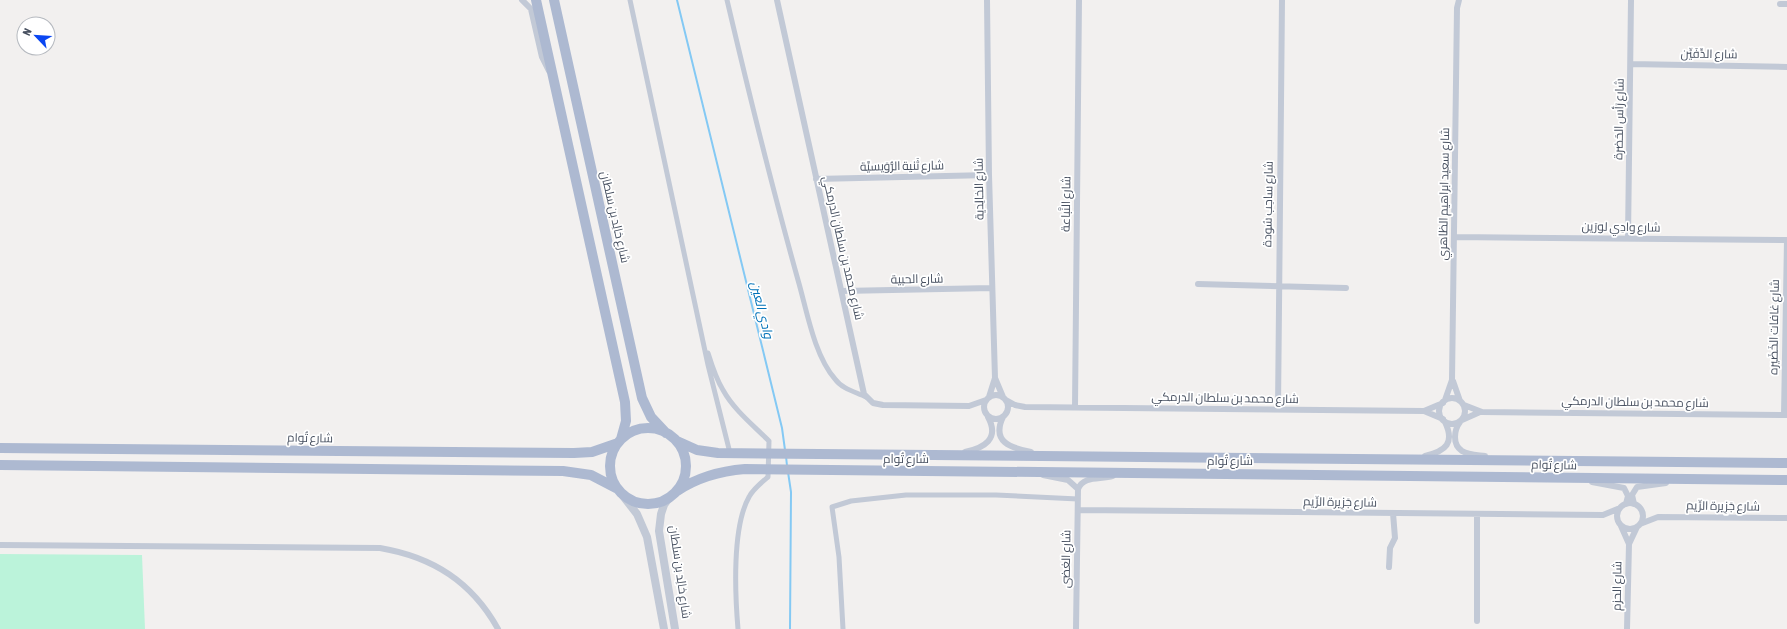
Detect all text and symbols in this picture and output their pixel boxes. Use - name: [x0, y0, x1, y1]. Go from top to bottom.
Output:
- north arrow: [16, 16, 56, 56]
- text: N: [20, 26, 34, 37]
- street label: شارع الدِّفَيِّن: [1680, 47, 1738, 62]
- street label: شارع رَأس الحَضرة: [1610, 78, 1628, 160]
- street label: شارع سعيد ابراهيم الظاهري: [1436, 127, 1455, 261]
- street label: شارع ثَنية الرُّوَيسيَّة: [860, 158, 944, 175]
- street label: شارع الخالِدية: [971, 158, 988, 220]
- street label: شارع ساحِب سُودة: [1260, 161, 1277, 247]
- street label: شارع خالِد بن سلطان: [597, 170, 632, 265]
- street label: شارع محمد بن سلطان الدرمكي: [817, 175, 866, 322]
- street label: شارع النَّباعة: [1058, 176, 1074, 232]
- street label: شارع وادِي لورَين: [1581, 219, 1661, 238]
- street label: شارع الحبية: [891, 272, 944, 287]
- street label: شارع غافات الخَضَيره: [1766, 279, 1783, 375]
- water label: وادي العين: [745, 280, 777, 342]
- street label: شارع محمد بن سلطان الدرمكي: [1151, 390, 1299, 409]
- street label: شارع محمد بن سلطان الدرمكي: [1561, 394, 1709, 413]
- street label: شارع تُوام: [287, 431, 333, 446]
- street label: شارع تُوام: [883, 452, 929, 467]
- street label: شارع تُوام: [1207, 454, 1253, 469]
- street label: شارع تُوام: [1531, 458, 1577, 473]
- street label: شارع جَزِيرة الرِّيم: [1303, 494, 1377, 511]
- street label: شارع جَزِيرة الرِّيم: [1686, 498, 1760, 515]
- street label: شارع خالِد بن سلطان: [666, 525, 693, 620]
- street label: شارع الغضى: [1058, 530, 1075, 588]
- street label: شارع الحزم: [1610, 561, 1625, 611]

